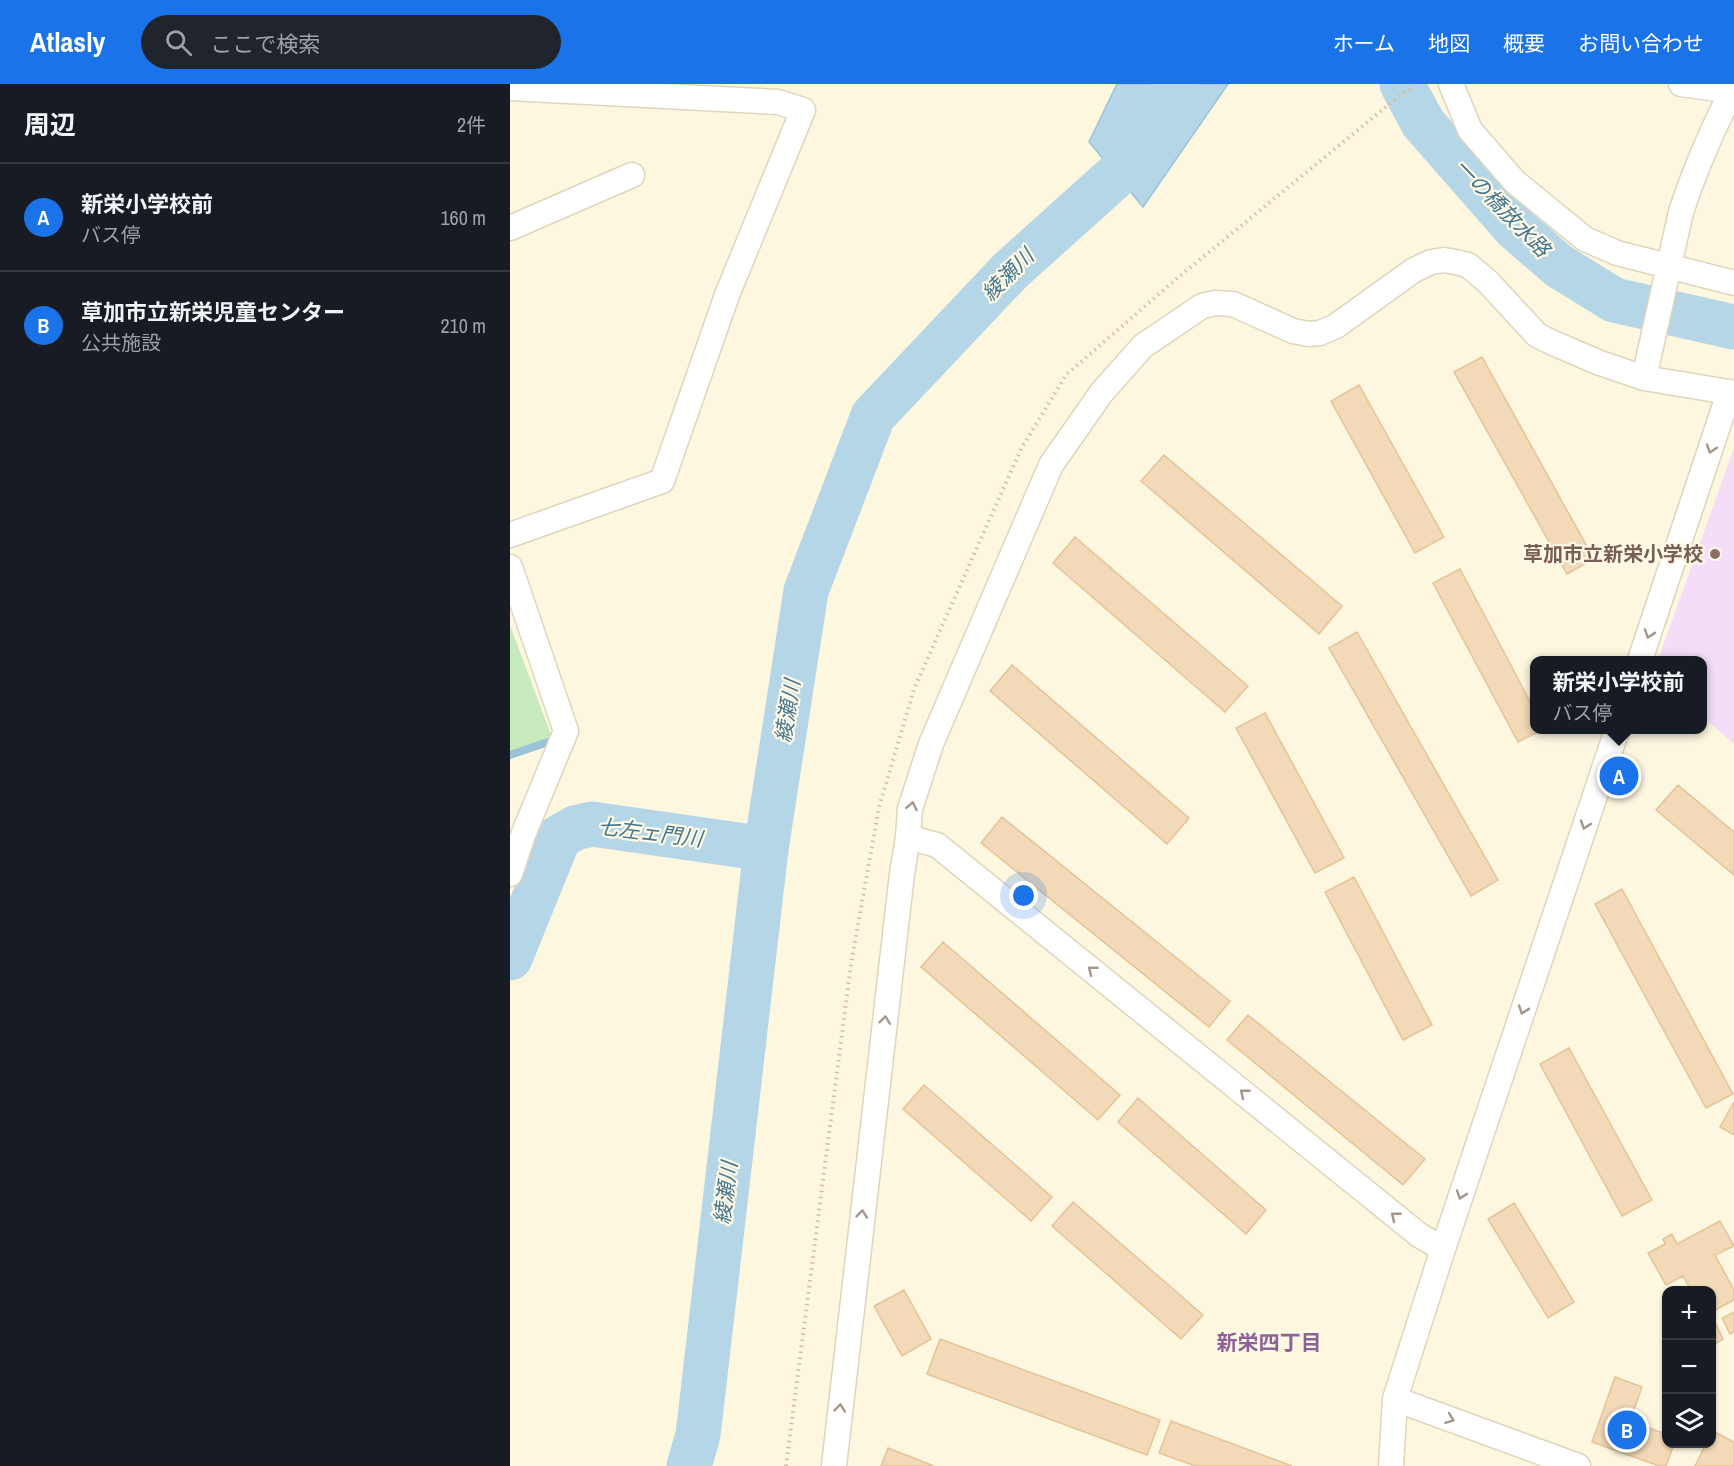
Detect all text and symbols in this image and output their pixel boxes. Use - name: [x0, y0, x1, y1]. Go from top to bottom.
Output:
- search box: [141, 15, 561, 69]
- text: Atlasly: [30, 23, 105, 61]
- icon: search: [162, 26, 195, 59]
- text: ここで検索: [210, 29, 320, 59]
- text: ホーム: [1333, 29, 1395, 58]
- text: 地図: [1428, 29, 1470, 58]
- text: 概要: [1503, 29, 1545, 58]
- text: お問い合わせ: [1578, 29, 1704, 58]
- text: 周辺: [24, 107, 76, 142]
- text: 2件: [457, 111, 486, 138]
- water label: 一の橋放水路: [1448, 152, 1558, 264]
- text: 新栄小学校前: [81, 189, 213, 219]
- text: A: [38, 204, 49, 231]
- text: 160 m: [440, 204, 486, 231]
- text: バス停: [81, 221, 141, 248]
- water label: 綾瀬川: [975, 241, 1042, 307]
- text: 草加市立新栄児童センター: [81, 297, 345, 327]
- text: B: [38, 312, 49, 339]
- text: 210 m: [440, 312, 486, 339]
- text: 公共施設: [81, 329, 161, 356]
- one-way arrow: [1706, 443, 1719, 454]
- place label: 草加市立新栄小学校: [1523, 540, 1703, 567]
- marker: 草加市立新栄小学校: [1708, 547, 1722, 561]
- one-way arrow: [1644, 628, 1657, 639]
- popup: [1530, 656, 1707, 734]
- text: 新栄小学校前: [1552, 667, 1685, 697]
- water label: 綾瀬川: [768, 676, 807, 744]
- text: バス停: [1552, 699, 1612, 726]
- pin: A: [1600, 754, 1638, 798]
- one-way arrow: [905, 802, 918, 812]
- water label: 七左ェ門川: [596, 812, 706, 854]
- one-way arrow: [1580, 819, 1593, 830]
- your location: [1009, 881, 1038, 910]
- one-way arrow: [1088, 967, 1099, 978]
- one-way arrow: [1518, 1004, 1531, 1015]
- one-way arrow: [878, 1016, 890, 1025]
- one-way arrow: [1239, 1089, 1250, 1100]
- water label: 綾瀬川: [707, 1158, 744, 1226]
- one-way arrow: [1456, 1189, 1469, 1200]
- one-way arrow: [855, 1210, 868, 1219]
- one-way arrow: [1391, 1212, 1402, 1223]
- map controls: [1662, 1286, 1716, 1448]
- button: +: [1662, 1286, 1716, 1340]
- district label: 新栄四丁目: [1217, 1328, 1322, 1357]
- button: −: [1662, 1340, 1716, 1394]
- button: layers: [1662, 1394, 1716, 1448]
- one-way arrow: [833, 1403, 846, 1412]
- pin: B: [1608, 1408, 1646, 1452]
- one-way arrow: [1444, 1412, 1455, 1425]

